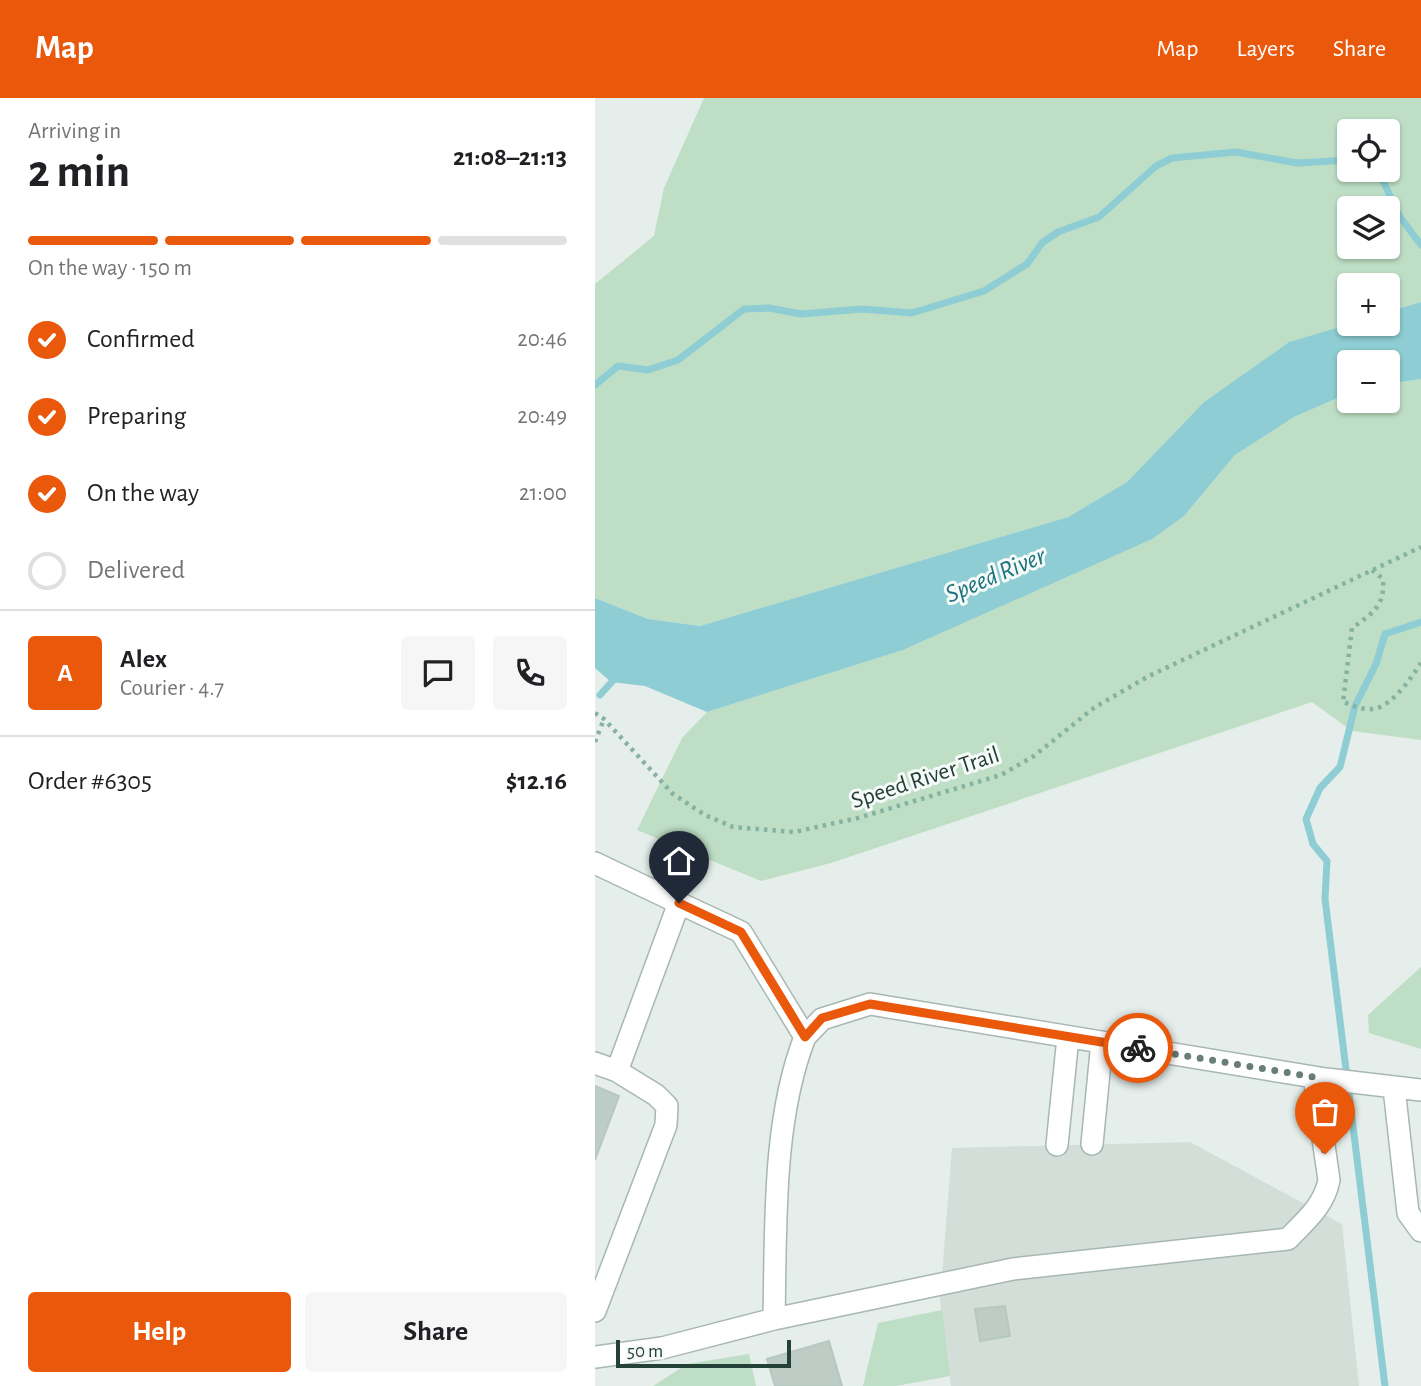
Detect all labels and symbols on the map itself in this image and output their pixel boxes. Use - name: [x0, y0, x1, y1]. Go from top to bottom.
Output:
- water label: Speed River: [942, 542, 1051, 608]
- street label: Speed River Trail: [848, 743, 1002, 813]
- pin: [649, 831, 709, 903]
- courier: [1103, 1013, 1173, 1083]
- pin: [1295, 1082, 1355, 1154]
- scale bar: [616, 1337, 791, 1369]

